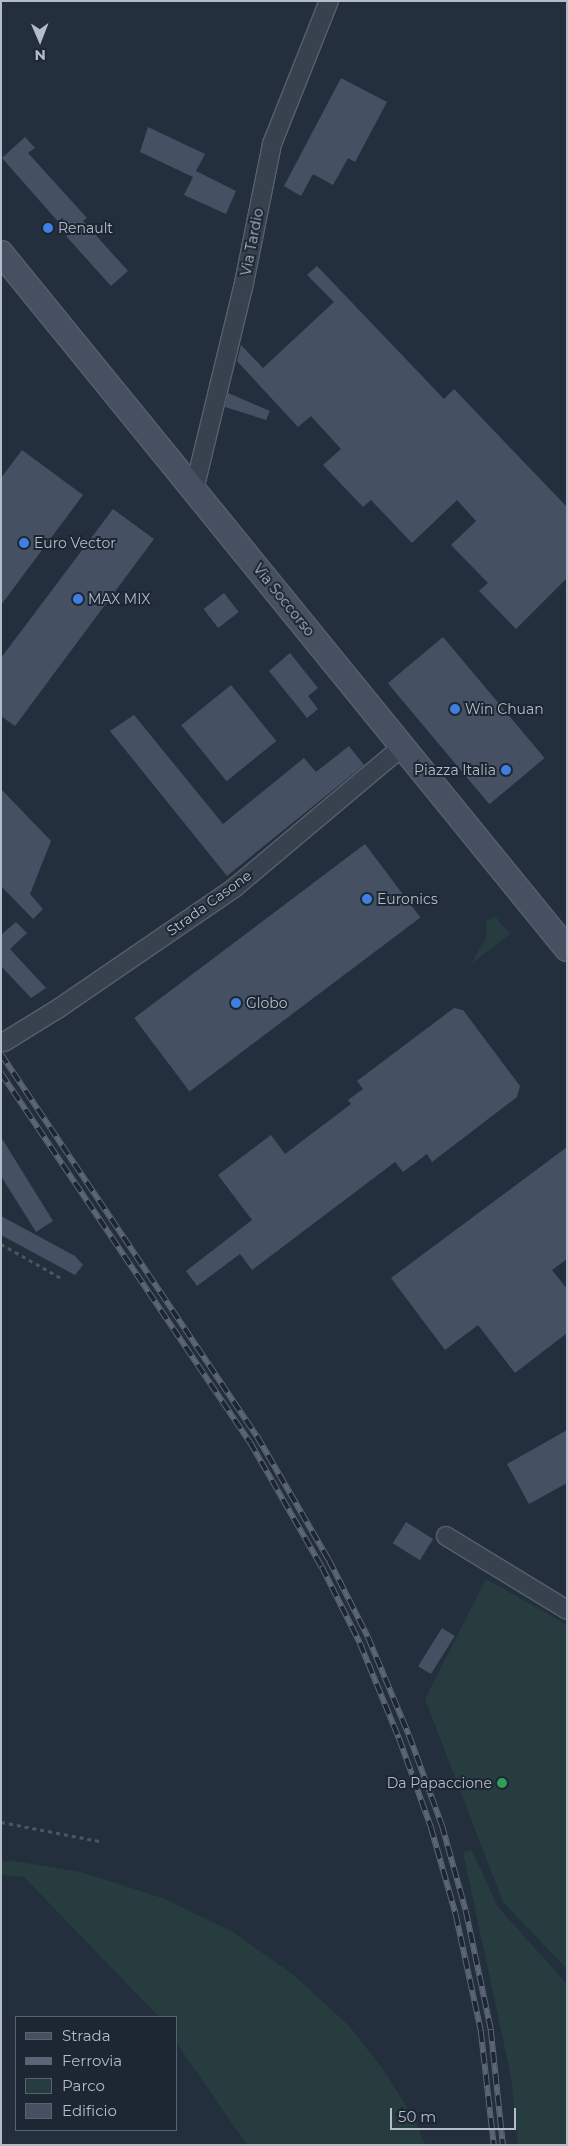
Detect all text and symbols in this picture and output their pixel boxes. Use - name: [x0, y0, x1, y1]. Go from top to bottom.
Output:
- north arrow: [15, 15, 65, 65]
- text: N: [34, 46, 46, 64]
- street label: Via Tardio: [237, 207, 267, 277]
- place label: Renault: [58, 220, 113, 236]
- marker: Renault: [42, 222, 54, 234]
- place label: Euro Vector: [34, 535, 116, 551]
- marker: Euro Vector: [18, 537, 30, 549]
- street label: Via Soccorso: [250, 560, 318, 640]
- place label: MAX MIX: [88, 591, 150, 607]
- marker: MAX MIX: [72, 593, 84, 605]
- place label: Win Chuan: [465, 701, 544, 717]
- marker: Win Chuan: [449, 703, 461, 715]
- place label: Piazza Italia: [414, 762, 496, 778]
- marker: Piazza Italia: [500, 764, 512, 776]
- street label: Strada Casone: [163, 867, 255, 939]
- place label: Euronics: [377, 891, 438, 907]
- marker: Euronics: [361, 893, 373, 905]
- place label: Globo: [246, 995, 288, 1011]
- marker: Globo: [230, 997, 242, 1009]
- place label: Da Papaccione: [387, 1775, 492, 1791]
- marker: Da Papaccione: [496, 1777, 508, 1789]
- legend: [15, 2016, 178, 2131]
- text: Strada: [62, 2026, 111, 2045]
- text: Ferrovia: [62, 2051, 122, 2070]
- text: Parco: [62, 2076, 105, 2095]
- scale bar: [393, 2098, 519, 2130]
- text: Edificio: [62, 2101, 117, 2120]
- text: 50 m: [398, 2107, 436, 2126]

